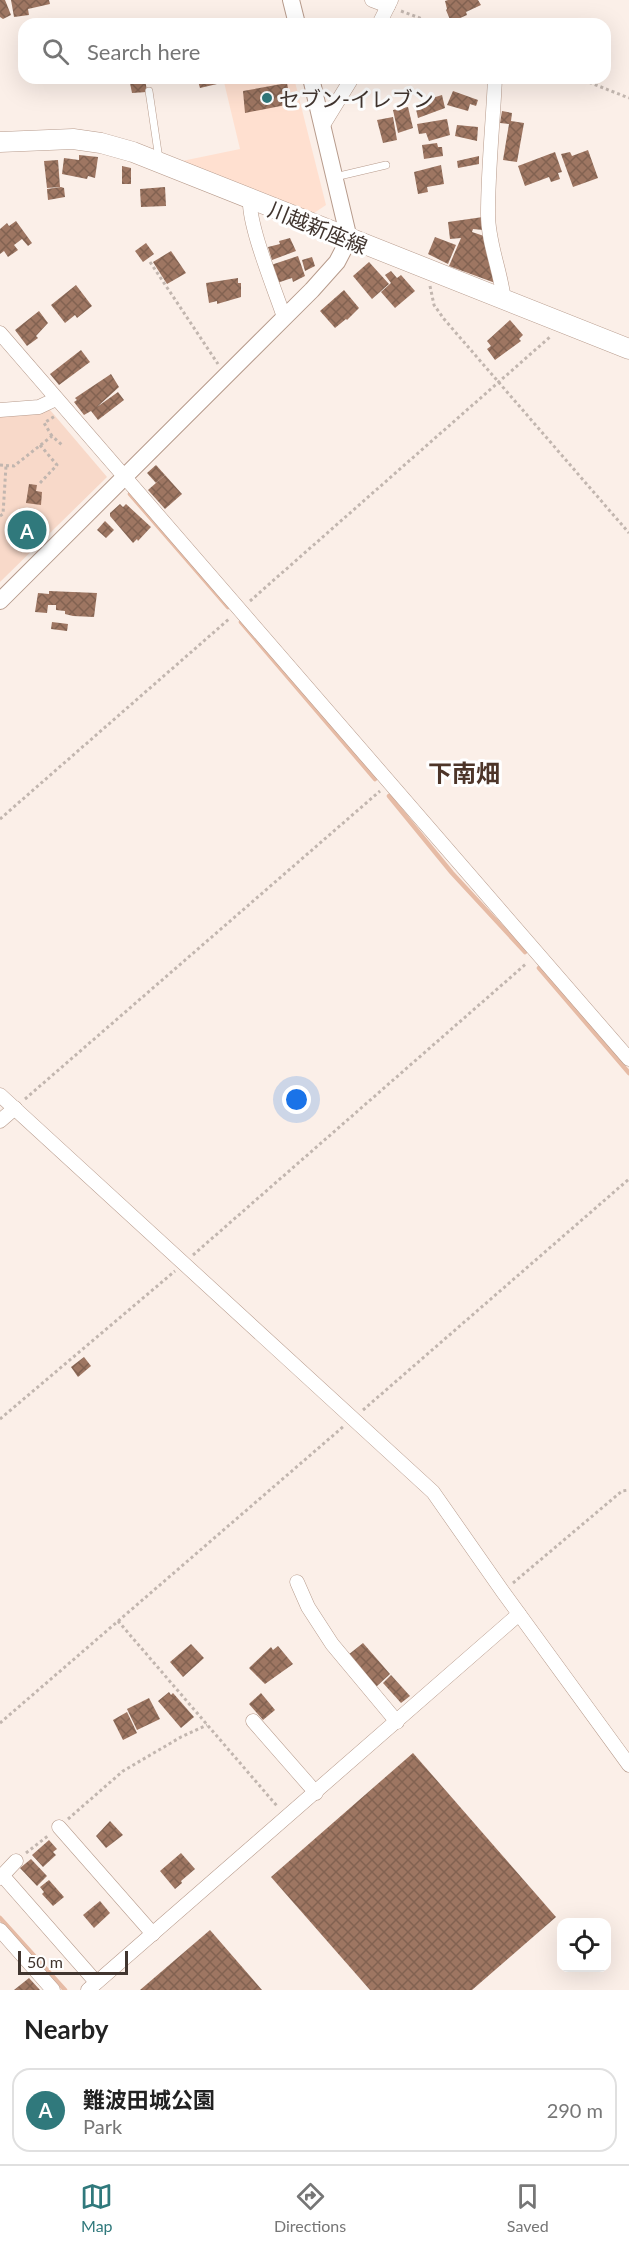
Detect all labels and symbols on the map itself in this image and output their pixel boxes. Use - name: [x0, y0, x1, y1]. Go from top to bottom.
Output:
- place label: セブン-イレブン: [279, 86, 434, 111]
- marker: セブン-イレブン: [260, 91, 274, 105]
- street label: 川越新座線: [265, 196, 371, 258]
- pin: A: [8, 508, 46, 552]
- district label: 下南畑: [428, 758, 500, 787]
- your location: [282, 1085, 311, 1114]
- scale bar: [18, 1948, 128, 1976]

